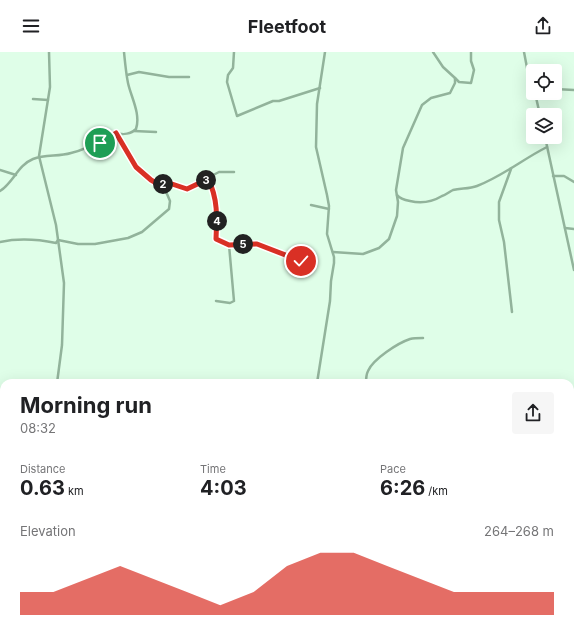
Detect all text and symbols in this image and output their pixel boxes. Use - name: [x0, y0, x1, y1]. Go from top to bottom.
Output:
- icon: menu: [20, 15, 42, 37]
- icon: share: [532, 15, 554, 37]
- text: Fleetfoot: [248, 16, 326, 37]
- map controls: [526, 64, 562, 144]
- button: locate: [526, 64, 562, 100]
- button: layers: [526, 108, 562, 144]
- pin: [83, 126, 117, 160]
- icon: arrive: [89, 132, 111, 154]
- pin: 3: [196, 170, 216, 190]
- text: 3: [202, 173, 210, 187]
- pin: 2: [153, 174, 173, 194]
- text: 2: [160, 177, 166, 191]
- pin: 4: [207, 211, 227, 231]
- text: 4: [213, 214, 221, 228]
- pin: 5: [233, 234, 253, 254]
- text: 5: [239, 237, 247, 251]
- pin: [284, 244, 318, 278]
- icon: check: [290, 250, 312, 272]
- text: Morning run: [20, 392, 152, 418]
- button: share: [512, 392, 554, 434]
- text: 08:32: [20, 420, 56, 436]
- text: Distance: [20, 462, 65, 476]
- text: Time: [200, 462, 226, 476]
- text: Pace: [380, 462, 406, 476]
- text: 0.63: [20, 476, 65, 500]
- text: 4:03: [200, 476, 247, 500]
- text: 6:26: [380, 476, 425, 500]
- text: km: [65, 484, 84, 498]
- text: /km: [425, 484, 448, 498]
- text: Elevation: [20, 523, 76, 539]
- text: 264–268 m: [484, 523, 554, 539]

